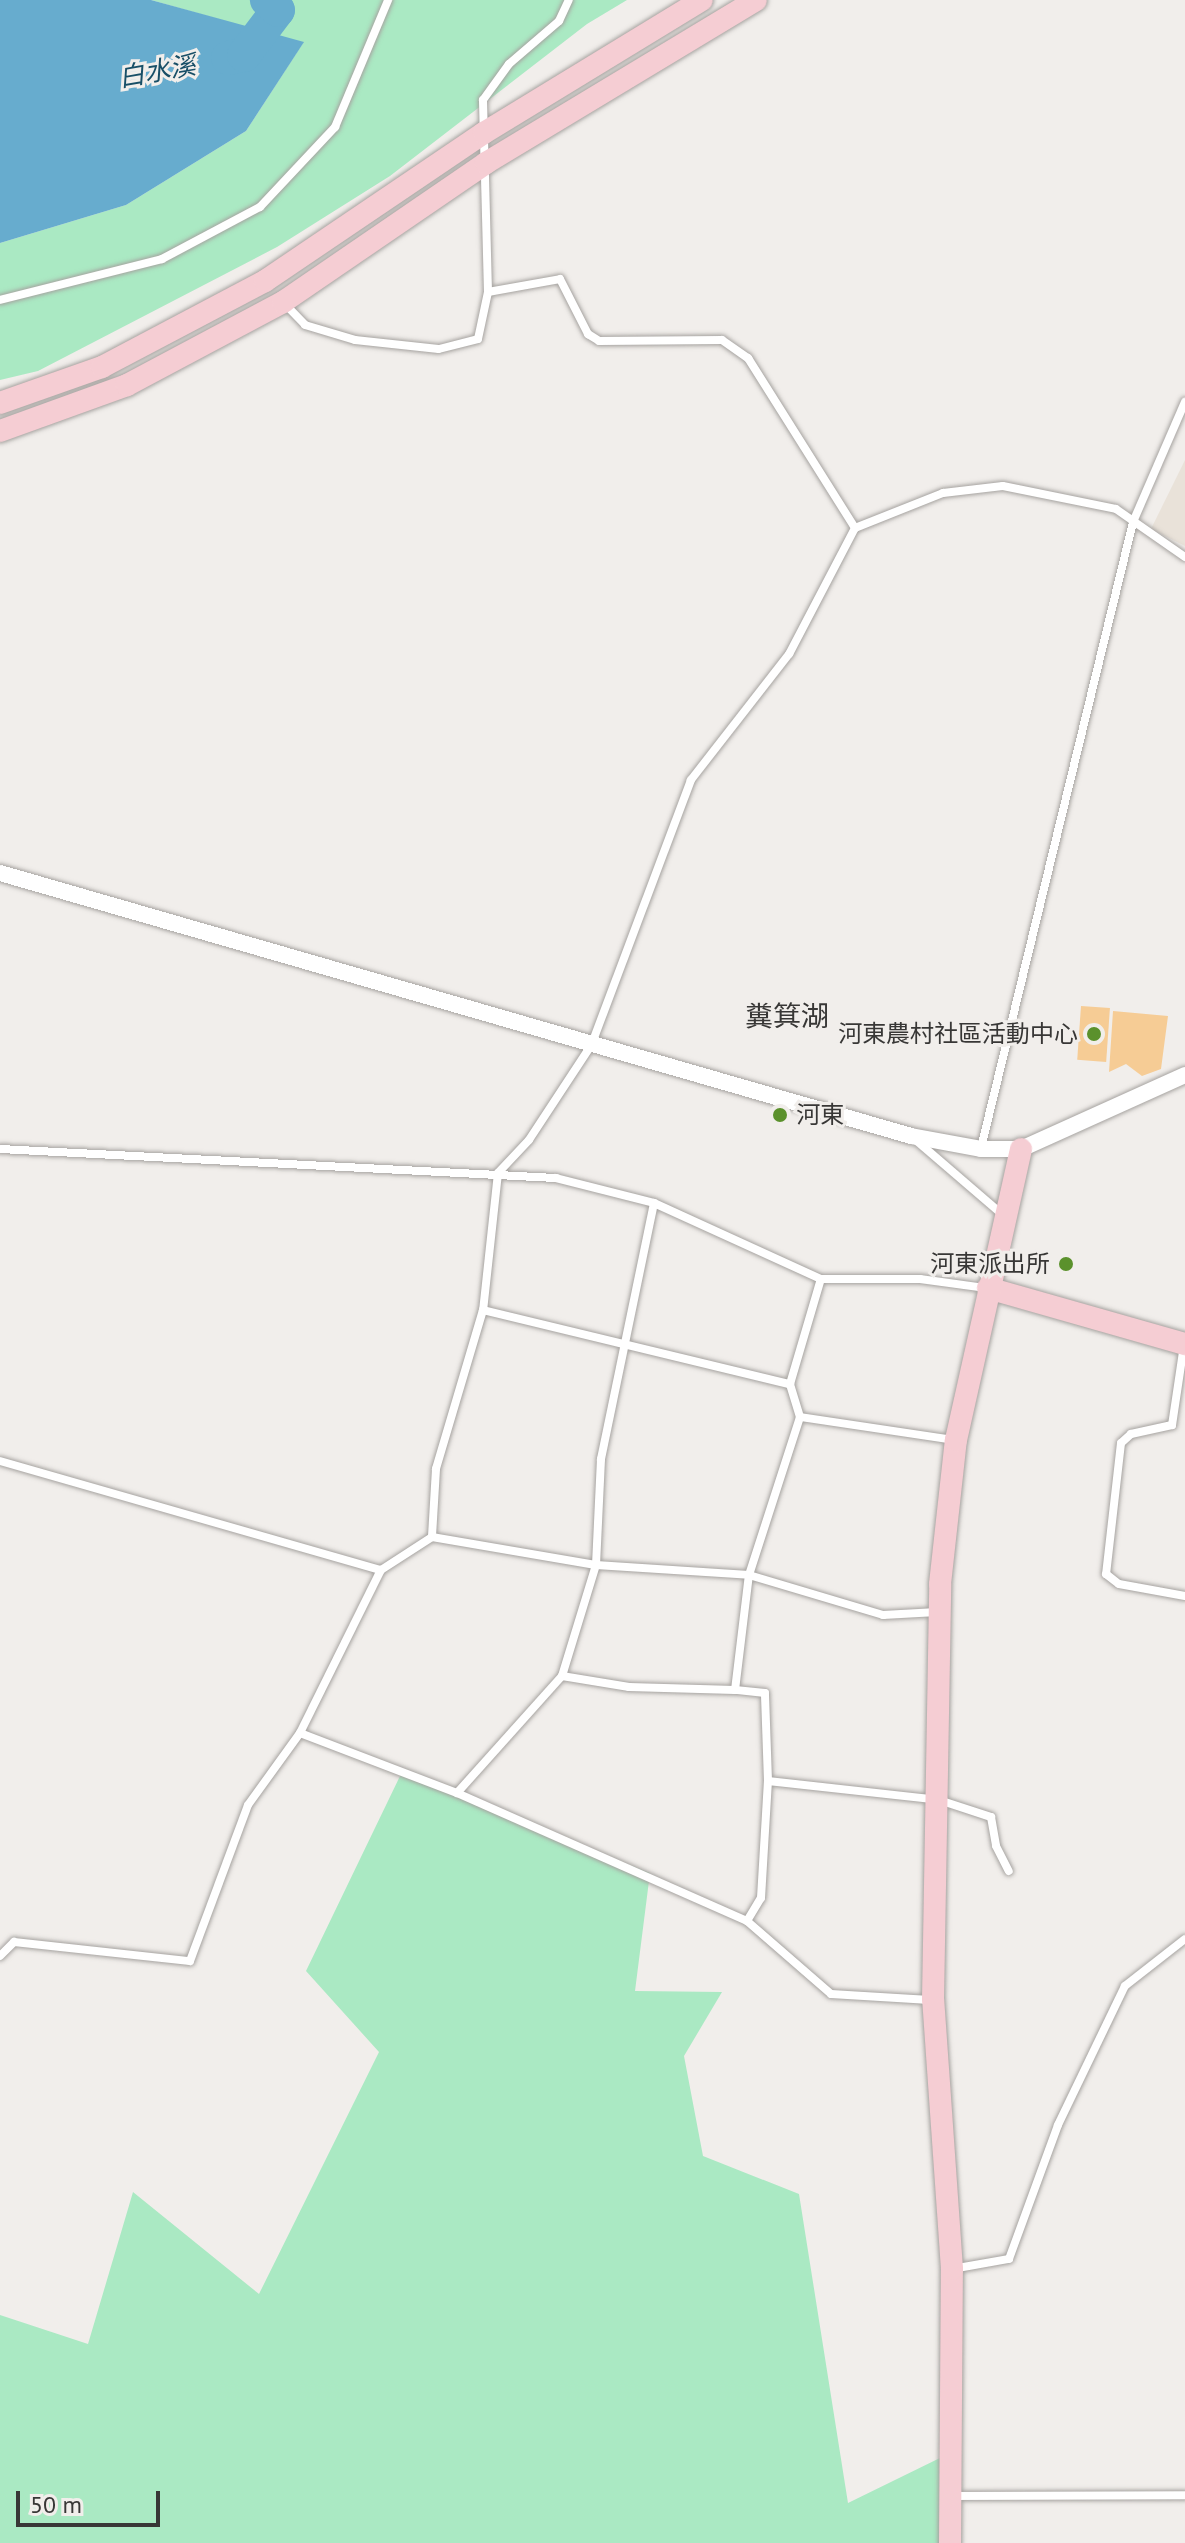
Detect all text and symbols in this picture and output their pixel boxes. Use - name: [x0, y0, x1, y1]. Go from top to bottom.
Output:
- water label: 白水溪: [116, 49, 198, 93]
- district label: 糞箕湖: [745, 999, 829, 1033]
- place label: 河東農村社區活動中心: [838, 1020, 1078, 1048]
- marker: 河東農村社區活動中心: [1085, 1025, 1103, 1043]
- place label: 河東: [796, 1101, 844, 1129]
- marker: 河東: [771, 1106, 789, 1124]
- place label: 河東派出所: [930, 1250, 1050, 1278]
- marker: 河東派出所: [1057, 1255, 1075, 1273]
- scale bar: [20, 2475, 164, 2525]
- text: 50 m: [30, 2489, 82, 2520]

